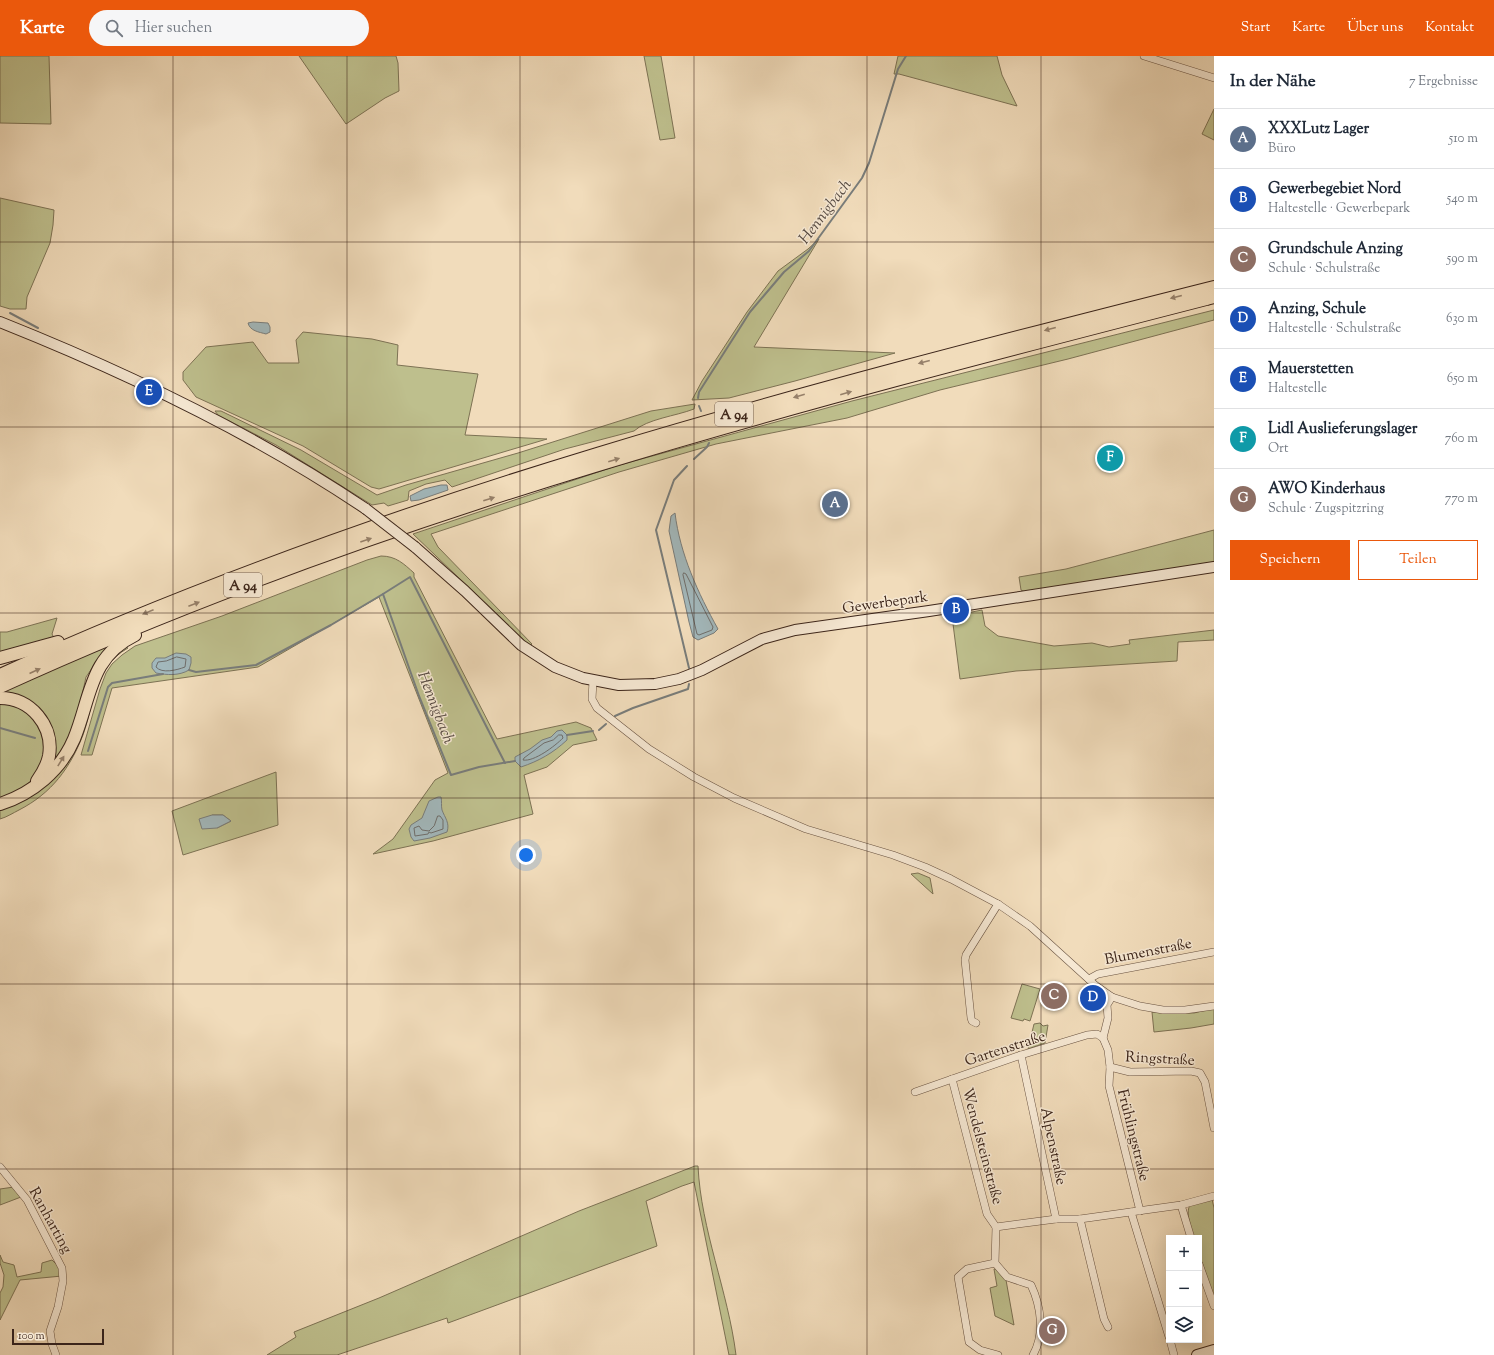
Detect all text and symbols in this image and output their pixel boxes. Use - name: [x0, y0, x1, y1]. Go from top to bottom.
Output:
- search box: [89, 10, 369, 46]
- text: Karte: [20, 15, 65, 42]
- icon: search: [103, 17, 125, 39]
- text: Hier suchen: [135, 18, 212, 39]
- text: Start: [1241, 18, 1270, 38]
- text: Karte: [1292, 18, 1325, 38]
- text: Über uns: [1347, 18, 1403, 38]
- text: Kontakt: [1425, 18, 1474, 38]
- text: In der Nähe: [1230, 70, 1316, 94]
- text: 7 Ergebnisse: [1409, 73, 1478, 91]
- text: XXXLutz Lager: [1268, 119, 1369, 140]
- text: A: [1238, 130, 1248, 148]
- text: 510 m: [1449, 130, 1478, 148]
- text: Büro: [1268, 140, 1296, 158]
- water label: Hennigbach: [794, 175, 858, 250]
- text: Gewerbegebiet Nord: [1268, 179, 1401, 200]
- text: B: [1239, 190, 1247, 208]
- text: 540 m: [1447, 190, 1478, 208]
- text: Haltestelle · Gewerbepark: [1268, 200, 1410, 218]
- text: Grundschule Anzing: [1268, 239, 1403, 260]
- text: C: [1238, 250, 1248, 268]
- text: 590 m: [1447, 250, 1478, 268]
- text: Schule · Schulstraße: [1268, 260, 1380, 278]
- one-way arrow: [1170, 294, 1182, 300]
- text: Anzing, Schule: [1268, 299, 1366, 320]
- text: D: [1238, 310, 1248, 328]
- text: 630 m: [1446, 310, 1478, 328]
- text: Haltestelle · Schulstraße: [1268, 320, 1401, 338]
- one-way arrow: [1044, 326, 1056, 332]
- one-way arrow: [918, 359, 930, 365]
- text: Mauerstetten: [1268, 359, 1354, 380]
- text: E: [1239, 370, 1247, 388]
- text: 650 m: [1447, 370, 1478, 388]
- pin: E: [136, 377, 162, 407]
- text: Haltestelle: [1268, 380, 1327, 398]
- one-way arrow: [840, 390, 852, 396]
- one-way arrow: [793, 393, 805, 399]
- road number: A 94: [715, 402, 753, 426]
- text: Lidl Auslieferungslager: [1268, 419, 1417, 440]
- text: F: [1239, 430, 1247, 448]
- text: 760 m: [1445, 430, 1478, 448]
- text: Ort: [1268, 440, 1288, 458]
- pin: F: [1097, 443, 1123, 473]
- one-way arrow: [608, 457, 620, 463]
- text: AWO Kinderhaus: [1268, 479, 1385, 500]
- pin: A: [822, 489, 848, 519]
- text: G: [1238, 490, 1248, 508]
- text: 770 m: [1445, 490, 1478, 508]
- one-way arrow: [484, 495, 496, 501]
- text: Schule · Zugspitzring: [1268, 500, 1384, 518]
- one-way arrow: [361, 537, 373, 543]
- button: Speichern: [1230, 540, 1350, 580]
- button: Teilen: [1358, 540, 1478, 580]
- road number: A 94: [224, 573, 262, 597]
- street label: Gewerbepark: [841, 587, 929, 620]
- pin: B: [943, 595, 969, 625]
- one-way arrow: [188, 601, 200, 607]
- one-way arrow: [142, 609, 154, 615]
- one-way arrow: [30, 668, 41, 674]
- water label: Hennigbach: [410, 668, 459, 748]
- one-way arrow: [57, 756, 65, 766]
- your location: [516, 845, 536, 865]
- street label: Blumenstraße: [1103, 934, 1194, 971]
- pin: C: [1041, 981, 1067, 1011]
- pin: D: [1080, 983, 1106, 1013]
- street label: Gartenstraße: [962, 1026, 1049, 1072]
- street label: Ringstraße: [1125, 1047, 1195, 1072]
- street label: Wendelsteinstraße: [956, 1086, 1007, 1207]
- street label: Frühlingstraße: [1111, 1087, 1154, 1184]
- street label: Alpenstraße: [1034, 1106, 1071, 1187]
- street label: Ranharting: [23, 1184, 77, 1258]
- map controls: [1166, 1235, 1202, 1343]
- button: +: [1166, 1235, 1202, 1271]
- button: −: [1166, 1271, 1202, 1307]
- button: layers: [1166, 1307, 1202, 1343]
- pin: G: [1039, 1316, 1065, 1346]
- scale bar: [12, 1327, 104, 1346]
- text: 100 m: [18, 1328, 45, 1344]

